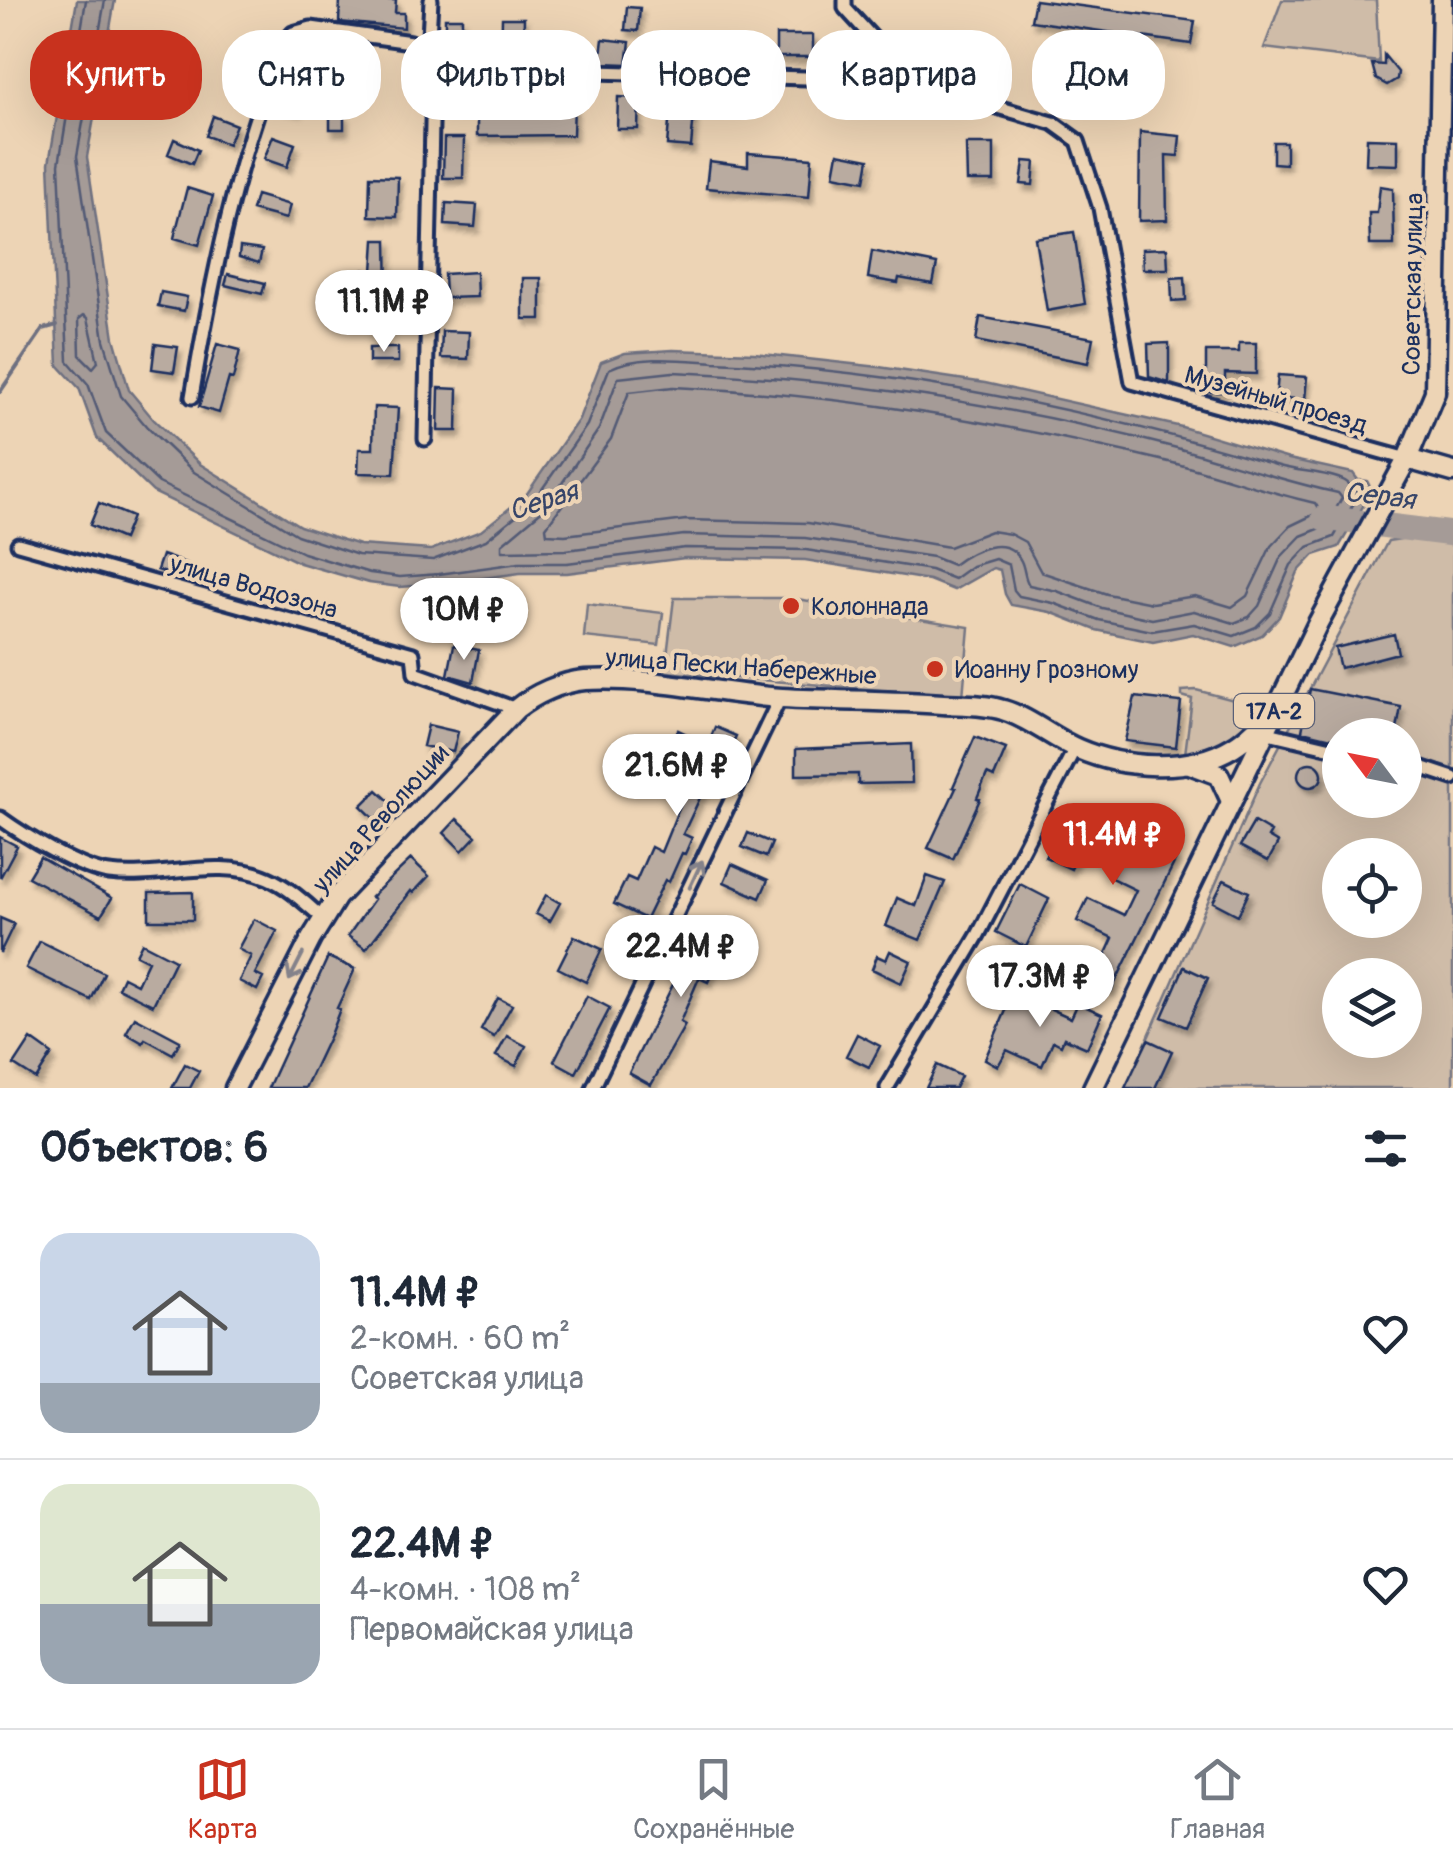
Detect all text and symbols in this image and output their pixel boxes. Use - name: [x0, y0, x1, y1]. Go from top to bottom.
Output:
- chip: Купить: [30, 30, 202, 120]
- chip: Снять: [222, 30, 381, 120]
- chip: Фильтры: [401, 30, 601, 120]
- chip: Новое: [621, 30, 786, 120]
- chip: Квартира: [806, 30, 1012, 120]
- chip: Дом: [1032, 30, 1165, 120]
- street label: Советская улица: [1396, 192, 1431, 376]
- pin: 11.1M ₽: [292, 270, 476, 355]
- text: 11.1M ₽: [337, 282, 431, 322]
- street label: Музейный проезд: [1181, 360, 1370, 441]
- water label: Серая: [505, 473, 585, 529]
- water label: Серая: [1343, 475, 1420, 518]
- street label: улица Водозона: [165, 548, 341, 626]
- pin: 10M ₽: [394, 578, 534, 663]
- text: 10M ₽: [422, 590, 506, 630]
- place label: Колоннада: [811, 592, 929, 623]
- marker: Колоннада: [780, 595, 802, 617]
- street label: улица Пески Набережные: [603, 642, 878, 692]
- place label: Иоанну Грозному: [955, 655, 1139, 686]
- marker: Иоанну Грозному: [924, 658, 946, 680]
- road number: 17А-2: [1234, 694, 1314, 728]
- north arrow: [1322, 718, 1422, 818]
- map controls: [1322, 718, 1422, 1058]
- pin: 21.6M ₽: [585, 734, 769, 819]
- street label: улица Революции: [306, 739, 456, 900]
- text: 21.6M ₽: [624, 746, 730, 786]
- pin: 11.4M ₽: [1021, 803, 1205, 888]
- text: 11.4M ₽: [1063, 815, 1163, 855]
- button: locate: [1322, 838, 1422, 938]
- one-way arrow: [687, 859, 706, 889]
- pin: 22.4M ₽: [589, 915, 773, 1000]
- text: 22.4M ₽: [626, 927, 736, 967]
- pin: 17.3M ₽: [948, 945, 1132, 1030]
- one-way arrow: [286, 951, 305, 981]
- text: 17.3M ₽: [988, 957, 1092, 997]
- button: layers: [1322, 958, 1422, 1058]
- icon: filters: [1358, 1121, 1413, 1176]
- text: Объектов: 6: [40, 1122, 268, 1174]
- text: 11.4M ₽: [350, 1267, 481, 1319]
- icon: home: [120, 1273, 240, 1393]
- icon: heart: [1358, 1306, 1413, 1361]
- text: 2-комн. · 60 m²: [350, 1319, 570, 1359]
- text: Советская улица: [350, 1359, 584, 1399]
- text: 22.4M ₽: [350, 1518, 495, 1570]
- icon: home: [120, 1524, 240, 1644]
- icon: heart: [1358, 1557, 1413, 1612]
- text: 4-комн. · 108 m²: [350, 1570, 581, 1610]
- text: Первомайская улица: [350, 1610, 634, 1650]
- tab: Карта: [188, 1752, 257, 1847]
- tab: Сохранённые: [633, 1752, 794, 1847]
- tab: Главная: [1170, 1752, 1265, 1847]

